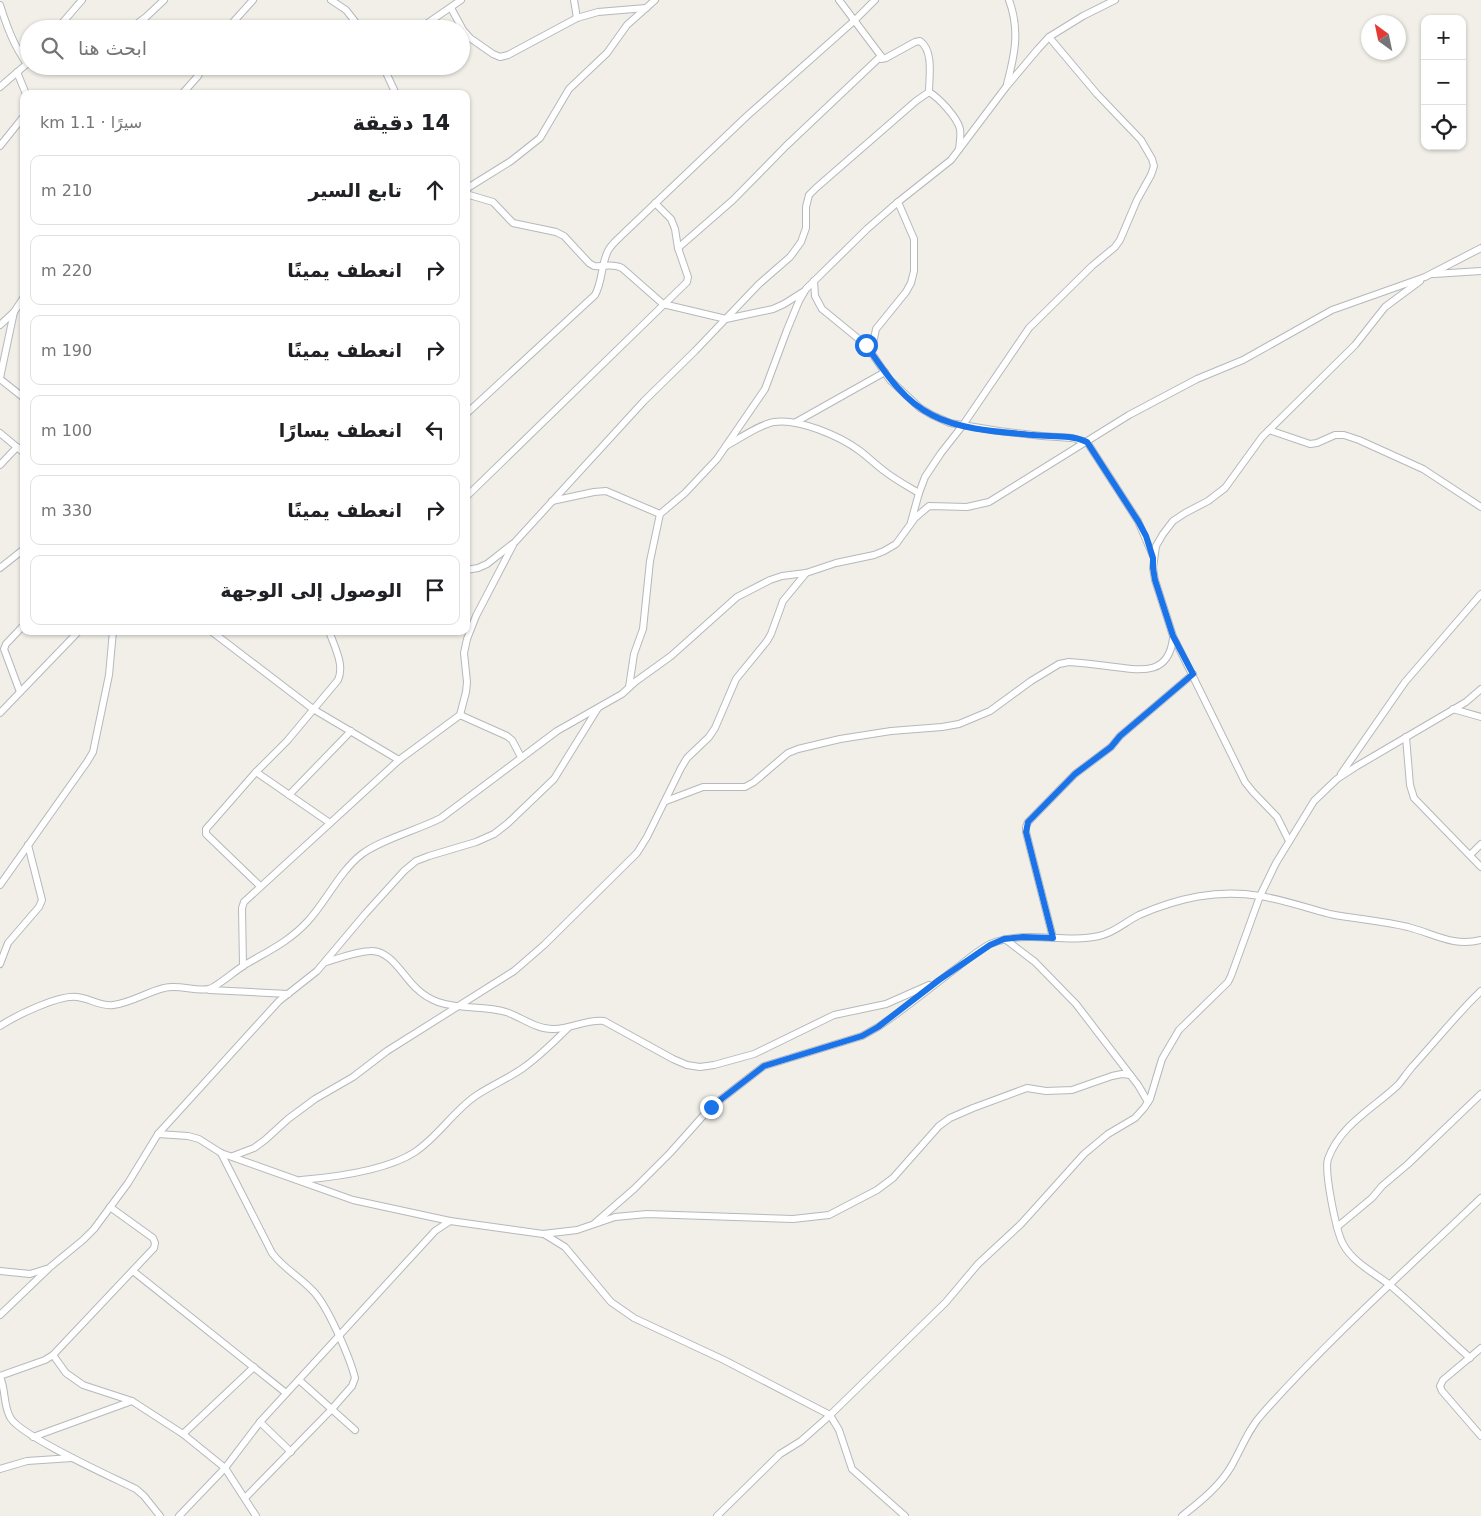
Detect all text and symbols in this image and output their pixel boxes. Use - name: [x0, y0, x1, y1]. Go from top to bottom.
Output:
- north arrow: [1361, 15, 1406, 60]
- map controls: [1421, 15, 1466, 150]
- button: +: [1421, 15, 1466, 60]
- search box: [20, 20, 470, 75]
- icon: search: [38, 34, 66, 62]
- text: ابحث هنا: [78, 37, 147, 59]
- button: −: [1421, 60, 1466, 105]
- button: locate: [1421, 105, 1466, 150]
- text: 14 دقيقة: [353, 111, 450, 135]
- text: سيرًا · 1.1 km: [40, 113, 142, 132]
- icon: ahead: [421, 176, 449, 204]
- text: تابع السير: [308, 179, 402, 201]
- text: 210 m: [41, 181, 92, 200]
- icon: right: [421, 256, 449, 284]
- text: انعطف يمينًا: [287, 259, 402, 281]
- text: 220 m: [41, 261, 92, 280]
- route start: [855, 334, 878, 357]
- icon: right: [421, 336, 449, 364]
- text: انعطف يمينًا: [287, 339, 402, 361]
- text: 190 m: [41, 341, 92, 360]
- icon: left: [421, 416, 449, 444]
- text: انعطف يسارًا: [279, 419, 402, 441]
- text: 100 m: [41, 421, 92, 440]
- icon: right: [421, 496, 449, 524]
- text: انعطف يمينًا: [287, 499, 402, 521]
- text: 330 m: [41, 501, 92, 520]
- icon: arrive: [421, 576, 449, 604]
- text: الوصول إلى الوجهة: [220, 579, 402, 601]
- route end: [700, 1096, 723, 1119]

